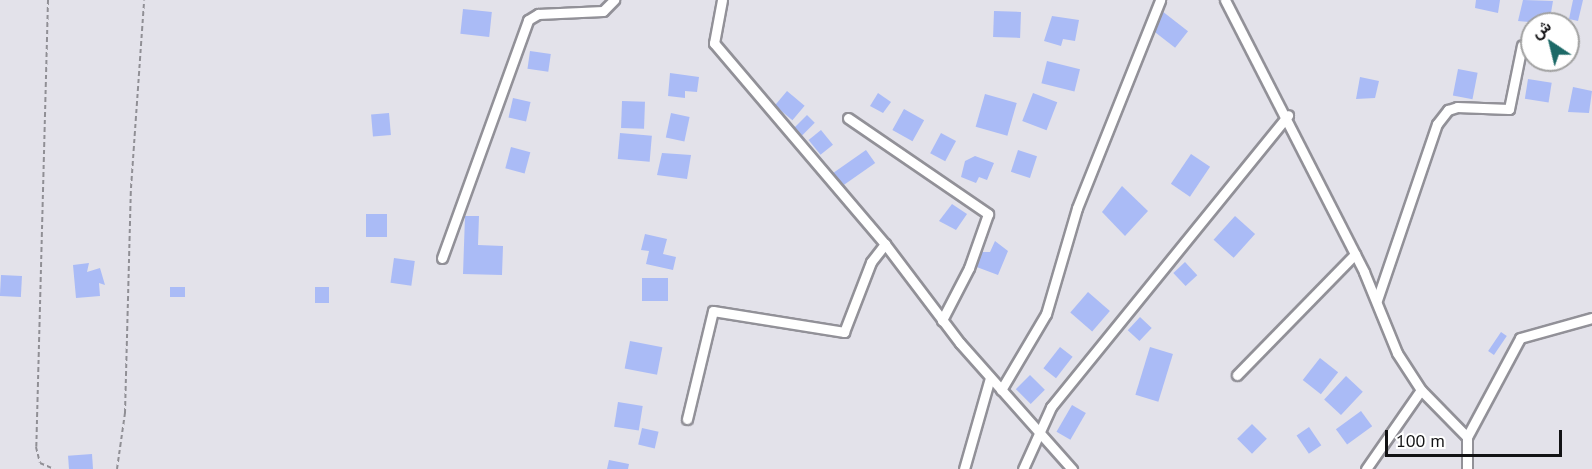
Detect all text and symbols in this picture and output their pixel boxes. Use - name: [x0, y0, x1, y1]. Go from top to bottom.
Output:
- north arrow: [1520, 12, 1580, 72]
- text: ش: [1527, 15, 1554, 43]
- scale bar: [1388, 418, 1565, 456]
- text: 100 m: [1396, 429, 1445, 452]

